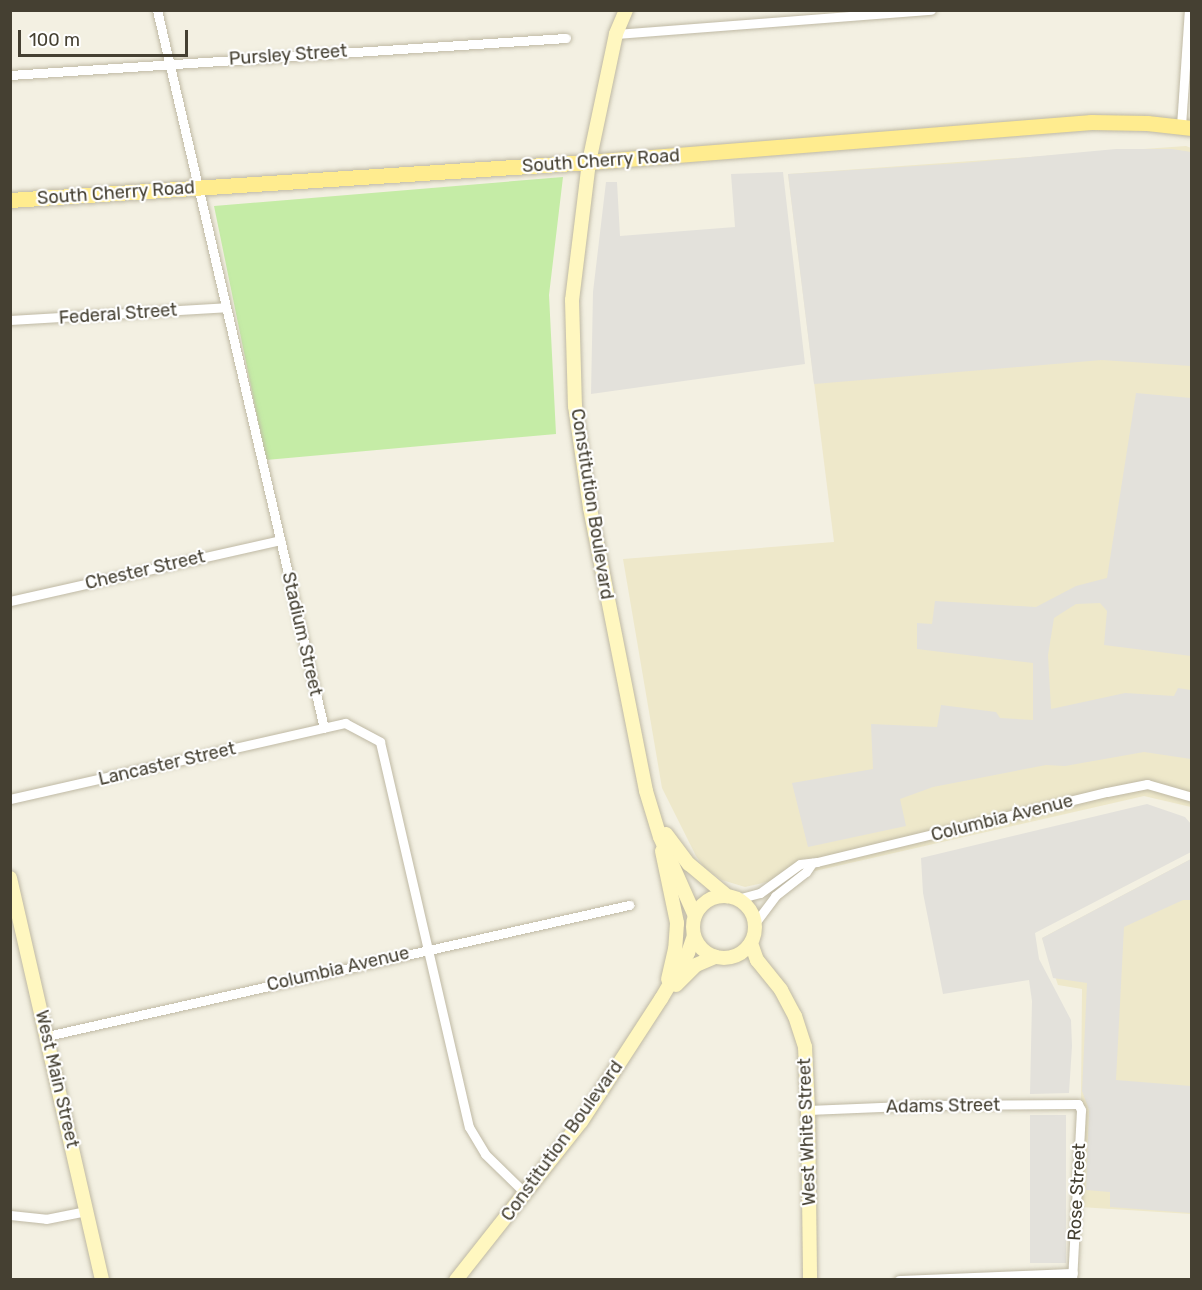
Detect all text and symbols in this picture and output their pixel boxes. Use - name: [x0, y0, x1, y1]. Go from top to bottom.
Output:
- scale bar: [21, 18, 190, 56]
- text: 100 m: [29, 29, 80, 51]
- street label: Pursley Street: [228, 40, 348, 70]
- street label: South Cherry Road: [521, 145, 681, 177]
- street label: South Cherry Road: [36, 177, 196, 209]
- street label: Federal Street: [58, 299, 178, 329]
- street label: Constitution Boulevard: [566, 407, 618, 601]
- street label: Chester Street: [83, 546, 207, 594]
- street label: Stadium Street: [277, 570, 327, 698]
- street label: Lancaster Street: [96, 738, 238, 790]
- street label: Columbia Avenue: [929, 790, 1075, 846]
- street label: Columbia Avenue: [264, 942, 412, 996]
- street label: West Main Street: [31, 1008, 83, 1150]
- street label: Constitution Boulevard: [497, 1057, 627, 1225]
- street label: West White Street: [794, 1058, 820, 1206]
- street label: Adams Street: [886, 1094, 1000, 1118]
- street label: Rose Street: [1064, 1143, 1090, 1241]

